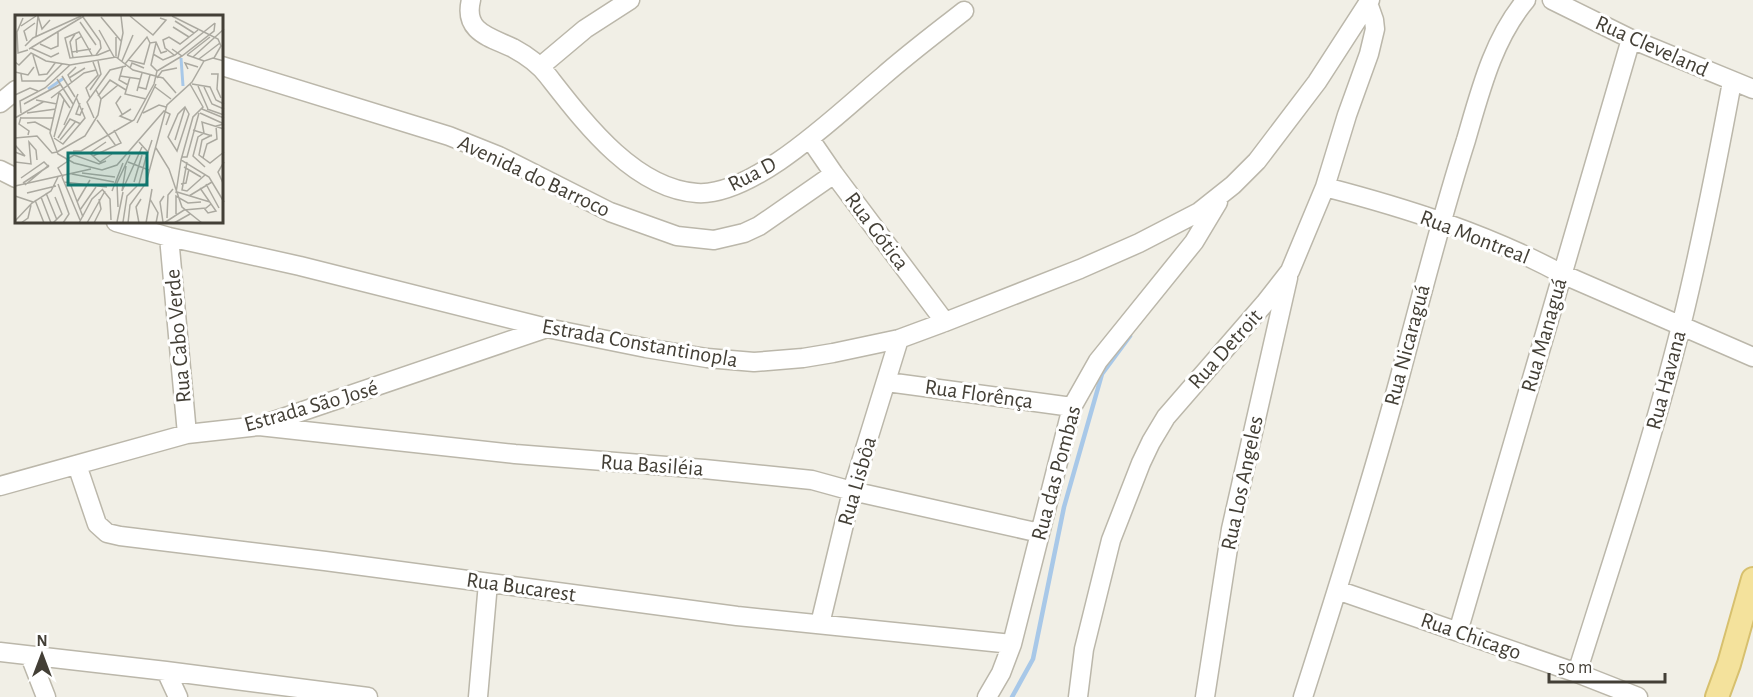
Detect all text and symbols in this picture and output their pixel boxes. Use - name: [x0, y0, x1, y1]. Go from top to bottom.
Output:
- street label: Rua Cleveland: [1592, 11, 1712, 81]
- inset map: [15, 15, 224, 224]
- street label: Avenida do Barroco: [455, 131, 613, 221]
- street label: Rua D: [724, 153, 780, 195]
- street label: Rua Gótica: [841, 188, 913, 274]
- street label: Rua Montreal: [1417, 206, 1533, 268]
- street label: Rua Cabo Verde: [161, 268, 195, 404]
- street label: Rua Managuá: [1517, 276, 1571, 394]
- street label: Rua Nicaraguá: [1380, 282, 1434, 408]
- street label: Rua Detroit: [1184, 305, 1266, 393]
- street label: Estrada Constantinopla: [540, 315, 740, 371]
- street label: Rua Havana: [1642, 328, 1690, 432]
- street label: Rua Florênça: [923, 375, 1035, 413]
- street label: Estrada São José: [242, 376, 380, 436]
- street label: Rua das Pombas: [1027, 403, 1085, 543]
- street label: Rua Los Angeles: [1217, 414, 1267, 552]
- street label: Rua Lisbôa: [834, 434, 880, 528]
- street label: Rua Basiléia: [600, 450, 704, 480]
- street label: Rua Bucarest: [465, 568, 577, 606]
- street label: Rua Chicago: [1418, 609, 1524, 663]
- north arrow: [12, 625, 72, 685]
- text: N: [36, 633, 48, 649]
- scale bar: [1549, 646, 1664, 684]
- text: 50 m: [1558, 659, 1592, 677]

